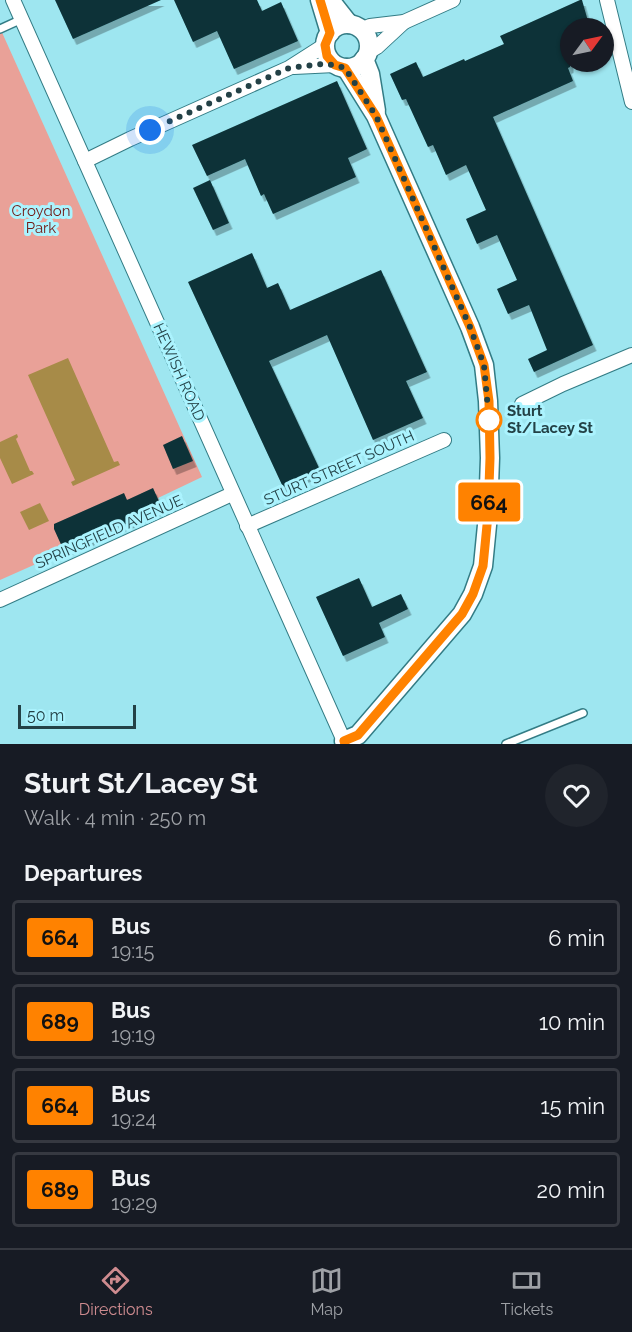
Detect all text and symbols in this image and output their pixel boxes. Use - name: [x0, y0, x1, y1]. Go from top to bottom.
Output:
- north arrow: [560, 18, 614, 72]
- map controls: [560, 18, 614, 72]
- your location: [135, 115, 165, 145]
- park label: Croydon Park: [12, 202, 70, 237]
- street label: HEWISH ROAD: [149, 320, 209, 424]
- place label: Sturt St/Lacey St: [507, 402, 593, 437]
- marker: Sturt St/Lacey St: [476, 407, 502, 433]
- street label: STURT STREET SOUTH: [261, 427, 417, 509]
- line badge: 664: [454, 482, 524, 522]
- text: 664: [470, 490, 508, 515]
- street label: SPRINGFIELD AVENUE: [33, 491, 185, 573]
- scale bar: [18, 702, 136, 730]
- text: 50 m: [27, 706, 64, 725]
- button: heart: [545, 764, 608, 827]
- text: Sturt St/Lacey St: [24, 767, 258, 800]
- text: Walk · 4 min · 250 m: [24, 806, 206, 830]
- text: Departures: [24, 860, 142, 886]
- text: Bus: [111, 913, 150, 939]
- text: 664: [41, 925, 79, 950]
- text: 6 min: [548, 925, 605, 951]
- text: 19:15: [111, 939, 155, 963]
- text: Bus: [111, 997, 150, 1023]
- text: 689: [41, 1009, 79, 1034]
- text: 10 min: [539, 1009, 605, 1035]
- text: 19:19: [111, 1023, 155, 1047]
- text: Bus: [111, 1081, 150, 1107]
- text: 664: [41, 1093, 79, 1118]
- text: 15 min: [540, 1093, 605, 1119]
- text: 19:24: [111, 1107, 156, 1131]
- text: Bus: [111, 1165, 150, 1191]
- text: 689: [41, 1177, 79, 1202]
- text: 20 min: [537, 1177, 605, 1203]
- text: 19:29: [111, 1191, 157, 1215]
- tab: Directions: [79, 1264, 153, 1319]
- tab: Map: [310, 1264, 343, 1319]
- tab: Tickets: [501, 1264, 553, 1319]

